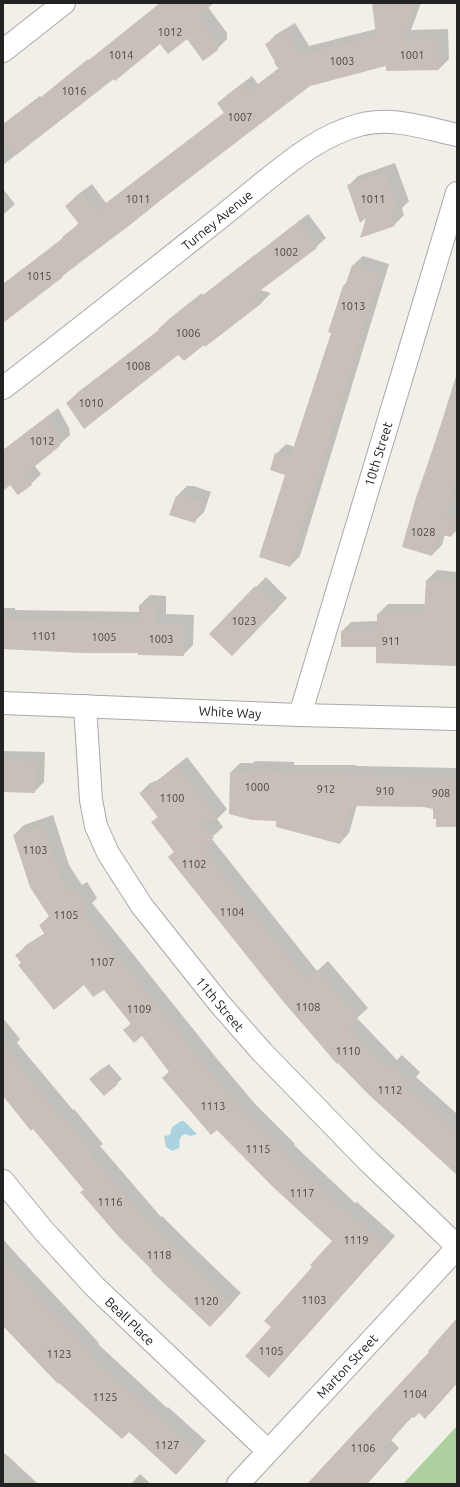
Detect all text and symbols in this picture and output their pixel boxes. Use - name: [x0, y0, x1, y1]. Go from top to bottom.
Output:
- house number: 1012: [158, 26, 182, 38]
- house number: 1014: [109, 49, 133, 61]
- house number: 1001: [400, 49, 424, 61]
- house number: 1003: [330, 55, 354, 67]
- house number: 1016: [62, 85, 86, 97]
- house number: 1007: [228, 111, 252, 123]
- street label: Turney Avenue: [179, 187, 255, 253]
- house number: 1011: [126, 193, 150, 205]
- house number: 1011: [361, 193, 385, 205]
- house number: 1002: [274, 246, 298, 258]
- house number: 1015: [27, 270, 51, 282]
- house number: 1013: [341, 300, 365, 312]
- house number: 1006: [176, 327, 200, 339]
- house number: 1008: [126, 360, 150, 372]
- house number: 1010: [79, 397, 103, 409]
- street label: 10th Street: [362, 420, 394, 488]
- house number: 1012: [30, 435, 54, 447]
- house number: 1028: [411, 526, 435, 538]
- house number: 1023: [232, 615, 256, 627]
- house number: 1101: [32, 630, 56, 642]
- house number: 1005: [92, 631, 116, 643]
- house number: 1003: [149, 633, 173, 645]
- house number: 911: [382, 635, 400, 647]
- street label: White Way: [198, 703, 262, 721]
- house number: 1000: [245, 781, 269, 793]
- house number: 912: [317, 783, 335, 795]
- house number: 910: [376, 785, 394, 797]
- house number: 908: [432, 787, 450, 799]
- house number: 1100: [160, 792, 184, 804]
- house number: 1103: [23, 844, 47, 856]
- house number: 1102: [182, 858, 206, 870]
- house number: 1104: [220, 906, 244, 918]
- house number: 1105: [54, 909, 78, 921]
- house number: 1107: [90, 956, 114, 968]
- street label: 11th Street: [193, 974, 247, 1034]
- house number: 1108: [296, 1001, 320, 1013]
- house number: 1109: [127, 1003, 151, 1015]
- house number: 1110: [336, 1045, 360, 1057]
- house number: 1112: [378, 1084, 402, 1096]
- house number: 1113: [201, 1100, 225, 1112]
- house number: 1115: [246, 1143, 270, 1155]
- house number: 1117: [290, 1187, 314, 1199]
- house number: 1116: [98, 1196, 122, 1208]
- house number: 1119: [344, 1234, 368, 1246]
- house number: 1118: [147, 1249, 171, 1261]
- street label: Beall Place: [102, 1294, 158, 1348]
- house number: 1103: [302, 1294, 326, 1306]
- house number: 1120: [194, 1295, 218, 1307]
- street label: Marton Street: [314, 1331, 380, 1401]
- house number: 1105: [259, 1345, 283, 1357]
- house number: 1123: [47, 1348, 71, 1360]
- house number: 1104: [403, 1388, 427, 1400]
- house number: 1125: [93, 1391, 117, 1403]
- house number: 1127: [155, 1439, 179, 1451]
- house number: 1106: [351, 1442, 375, 1454]

